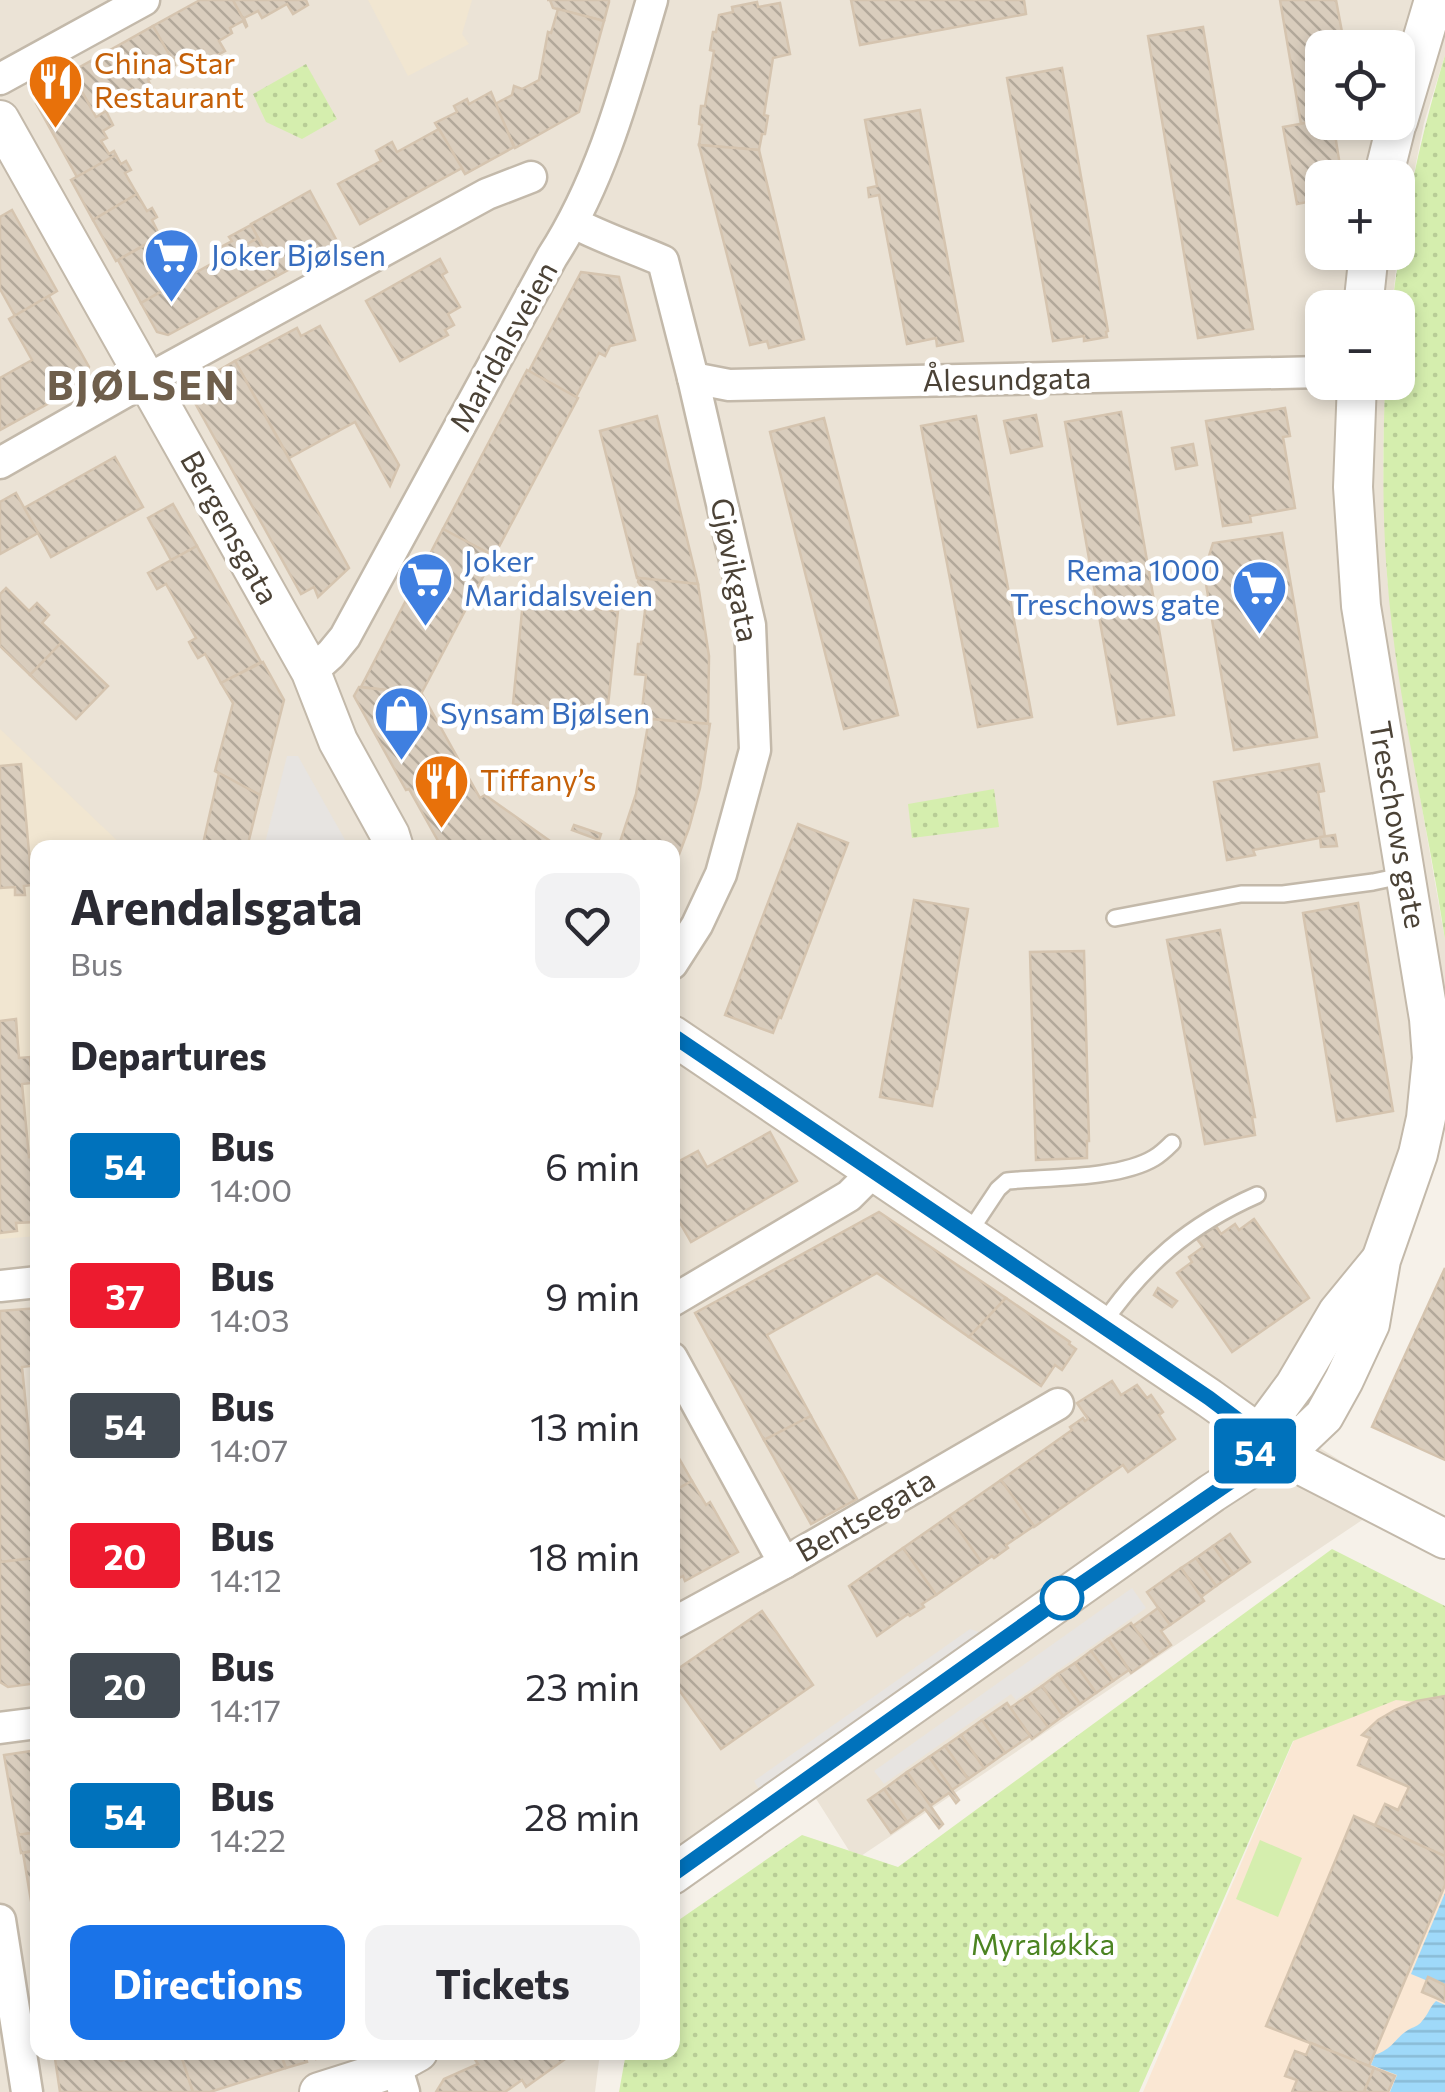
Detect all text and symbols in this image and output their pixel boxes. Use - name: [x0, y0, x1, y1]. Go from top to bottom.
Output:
- map controls: [1305, 30, 1415, 400]
- button: locate: [1305, 30, 1415, 140]
- place label: China Star Restaurant: [94, 43, 244, 114]
- restaurant icon: China Star Restaurant: [25, 51, 85, 130]
- button: +: [1305, 160, 1415, 270]
- supermarket icon: Joker Bjølsen: [142, 226, 202, 305]
- place label: Joker Bjølsen: [211, 235, 386, 272]
- street label: Maridalsveien: [440, 254, 564, 438]
- button: −: [1305, 290, 1415, 400]
- street label: Ålesundgata: [922, 358, 1092, 397]
- district label: BJØLSEN: [47, 359, 237, 408]
- street label: Bergensgata: [174, 444, 288, 610]
- street label: Gjøvikgata: [704, 494, 769, 645]
- place label: Joker Maridalsveien: [464, 541, 653, 612]
- supermarket icon: Joker Maridalsveien: [395, 549, 455, 628]
- place label: Rema 1000 Treschows gate: [1010, 550, 1220, 621]
- supermarket icon: Rema 1000 Treschows gate: [1229, 558, 1289, 637]
- shop icon: Synsam Bjølsen: [371, 684, 431, 763]
- place label: Synsam Bjølsen: [440, 693, 650, 730]
- street label: Treschows gate: [1363, 718, 1436, 931]
- restaurant icon: Tiffany’s: [411, 751, 471, 830]
- place label: Tiffany’s: [480, 760, 596, 797]
- button: heart: [535, 873, 640, 978]
- text: Arendalsgata: [70, 876, 363, 935]
- text: Bus: [70, 943, 123, 983]
- text: Departures: [70, 1031, 267, 1078]
- text: Bus: [210, 1122, 275, 1169]
- text: 6 min: [545, 1142, 640, 1189]
- text: 54: [104, 1144, 146, 1187]
- text: 14:00: [210, 1169, 292, 1209]
- text: Bus: [210, 1252, 275, 1299]
- text: 9 min: [545, 1272, 640, 1319]
- text: 37: [105, 1274, 145, 1317]
- text: 14:03: [210, 1299, 289, 1339]
- text: Bus: [210, 1382, 275, 1429]
- text: 13 min: [530, 1402, 640, 1449]
- text: 54: [104, 1404, 146, 1447]
- line badge: 54: [1210, 1418, 1300, 1484]
- text: 14:07: [210, 1429, 288, 1469]
- text: 54: [1234, 1430, 1276, 1473]
- street label: Bentsegata: [789, 1459, 941, 1568]
- text: Bus: [210, 1512, 275, 1559]
- text: 18 min: [529, 1532, 640, 1579]
- text: 20: [104, 1534, 146, 1577]
- text: 14:12: [210, 1559, 282, 1599]
- unlabelled marker: [1041, 1577, 1083, 1619]
- text: Bus: [210, 1642, 275, 1689]
- text: 23 min: [525, 1662, 640, 1709]
- text: 20: [104, 1664, 146, 1707]
- text: 14:17: [210, 1689, 281, 1729]
- text: Bus: [210, 1772, 275, 1819]
- text: 28 min: [524, 1792, 640, 1839]
- text: 54: [104, 1794, 146, 1837]
- text: 14:22: [210, 1819, 286, 1859]
- park label: Myraløkka: [971, 1924, 1115, 1961]
- button: Directions: [70, 1925, 345, 2040]
- button: Tickets: [365, 1925, 640, 2040]

